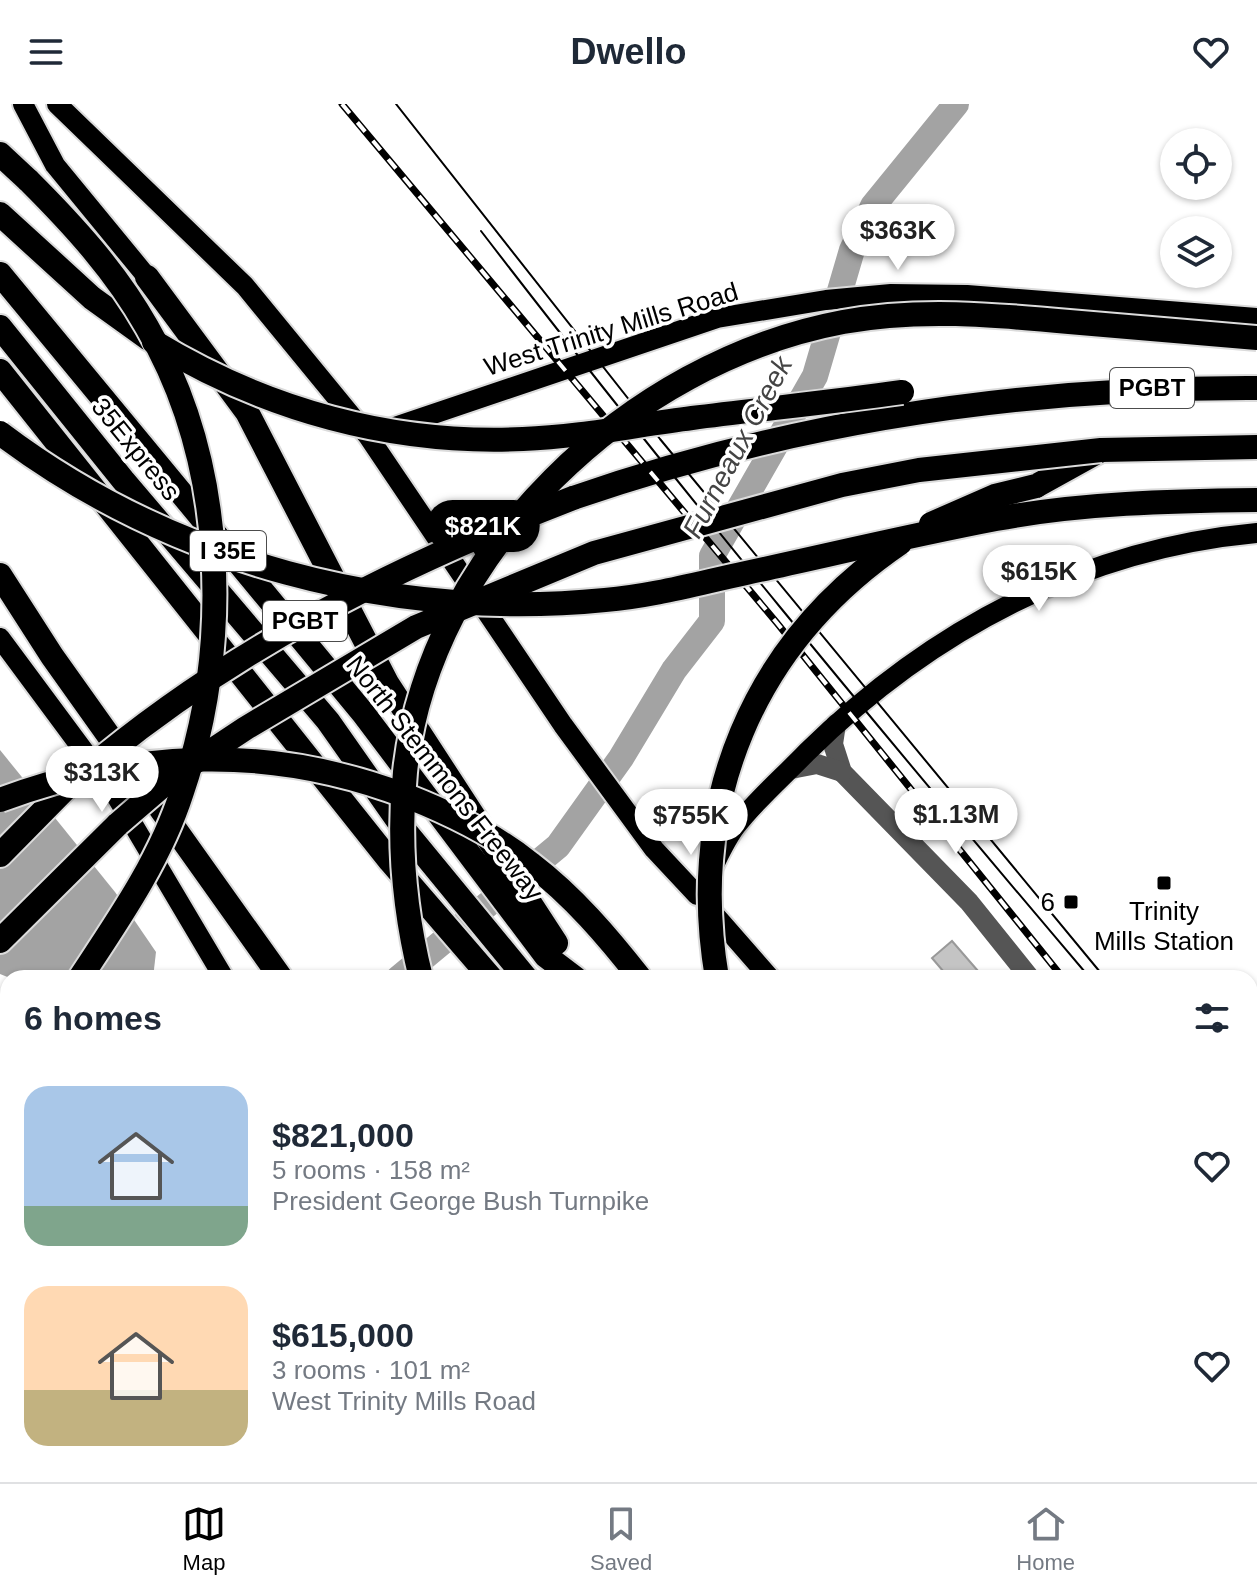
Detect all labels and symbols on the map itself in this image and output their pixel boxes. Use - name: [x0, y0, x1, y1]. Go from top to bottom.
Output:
- pin: $363K: [842, 204, 954, 272]
- street label: West Trinity Mills Road: [480, 276, 742, 382]
- water label: Furneaux Creek: [677, 350, 799, 543]
- road number: PGBT: [1110, 368, 1194, 408]
- street label: 35Express: [86, 392, 186, 506]
- pin: $821K: [427, 500, 539, 568]
- road number: I 35E: [190, 531, 266, 571]
- pin: $615K: [983, 545, 1095, 613]
- road number: PGBT: [263, 601, 347, 641]
- street label: North Stemmons Freeway: [340, 650, 550, 906]
- pin: $313K: [46, 746, 158, 814]
- pin: $1.13M: [891, 788, 1021, 856]
- pin: $755K: [635, 789, 747, 857]
- marker: Trinity Mills Station: [1155, 874, 1173, 892]
- place label: 6: [1041, 887, 1055, 917]
- marker: 6: [1062, 893, 1080, 911]
- place label: Trinity Mills Station: [1094, 896, 1234, 956]

